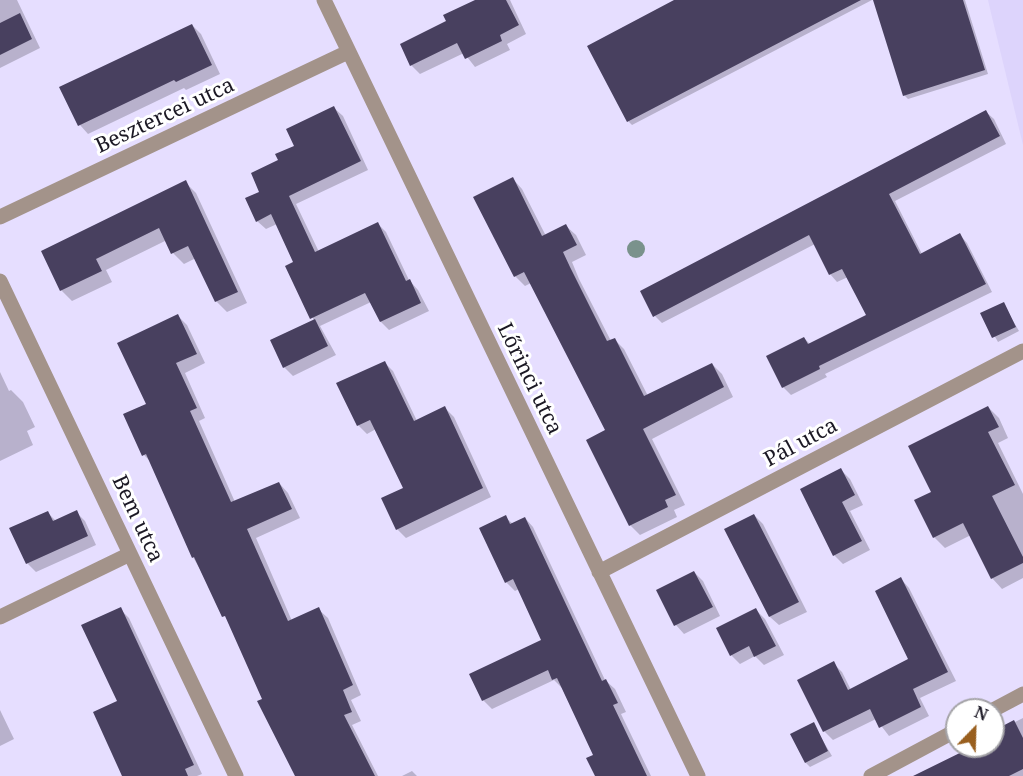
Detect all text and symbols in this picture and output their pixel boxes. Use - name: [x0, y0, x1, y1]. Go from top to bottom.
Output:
- street label: Besztercei utca: [92, 73, 238, 159]
- street label: Lőrinci utca: [491, 319, 567, 439]
- street label: Pál utca: [760, 413, 842, 473]
- street label: Bem utca: [106, 471, 168, 567]
- north arrow: [945, 698, 1005, 758]
- text: N: [971, 701, 991, 726]

